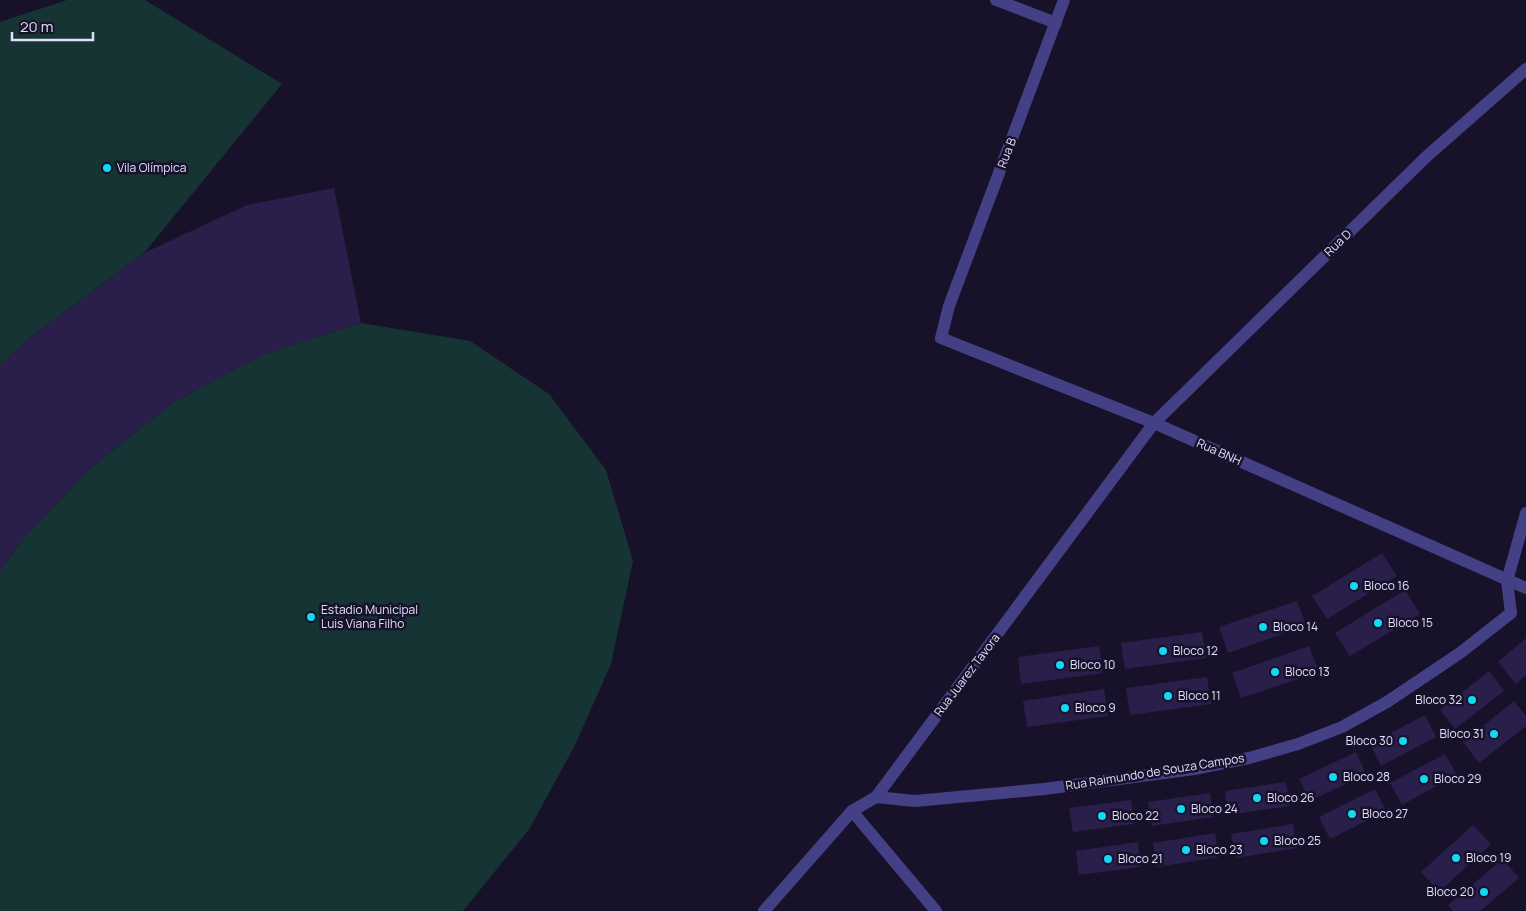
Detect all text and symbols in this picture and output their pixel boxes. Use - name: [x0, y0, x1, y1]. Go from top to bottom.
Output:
- scale bar: [12, 10, 94, 42]
- text: 20 m: [20, 16, 53, 37]
- street label: Rua B: [993, 135, 1020, 170]
- place label: Vila Olímpica: [117, 159, 186, 176]
- marker: Vila Olímpica: [101, 162, 113, 174]
- street label: Rua D: [1320, 225, 1355, 260]
- street label: Rua BNH: [1194, 434, 1244, 469]
- place label: Bloco 16: [1364, 577, 1409, 594]
- marker: Bloco 16: [1348, 580, 1360, 592]
- place label: Estadio Municipal Luis Viana Filho: [321, 601, 418, 632]
- marker: Estadio Municipal Luis Viana Filho: [305, 611, 317, 623]
- place label: Bloco 15: [1388, 614, 1433, 631]
- marker: Bloco 15: [1372, 617, 1384, 629]
- place label: Bloco 14: [1273, 618, 1318, 635]
- marker: Bloco 14: [1257, 621, 1269, 633]
- street label: Rua Juarez Tavora: [930, 630, 1003, 720]
- place label: Bloco 12: [1173, 642, 1218, 659]
- marker: Bloco 12: [1157, 645, 1169, 657]
- place label: Bloco 10: [1070, 656, 1115, 673]
- marker: Bloco 10: [1054, 659, 1066, 671]
- place label: Bloco 13: [1285, 663, 1330, 680]
- marker: Bloco 13: [1269, 666, 1281, 678]
- place label: Bloco 11: [1178, 687, 1221, 704]
- marker: Bloco 11: [1162, 690, 1174, 702]
- place label: Bloco 32: [1415, 691, 1462, 708]
- marker: Bloco 32: [1466, 694, 1478, 706]
- place label: Bloco 9: [1075, 699, 1116, 716]
- marker: Bloco 9: [1059, 702, 1071, 714]
- place label: Bloco 31: [1439, 725, 1484, 742]
- marker: Bloco 31: [1488, 728, 1500, 740]
- place label: Bloco 30: [1346, 732, 1393, 749]
- marker: Bloco 30: [1397, 735, 1409, 747]
- street label: Rua Raimundo de Souza Campos: [1064, 749, 1246, 794]
- place label: Bloco 28: [1343, 768, 1390, 785]
- place label: Bloco 29: [1434, 770, 1482, 787]
- marker: Bloco 28: [1327, 771, 1339, 783]
- marker: Bloco 29: [1418, 773, 1430, 785]
- place label: Bloco 26: [1267, 789, 1315, 806]
- marker: Bloco 26: [1251, 792, 1263, 804]
- place label: Bloco 24: [1191, 800, 1238, 817]
- marker: Bloco 24: [1175, 803, 1187, 815]
- place label: Bloco 27: [1362, 805, 1408, 822]
- place label: Bloco 22: [1112, 807, 1159, 824]
- marker: Bloco 27: [1346, 808, 1358, 820]
- marker: Bloco 22: [1096, 810, 1108, 822]
- place label: Bloco 25: [1274, 832, 1321, 849]
- marker: Bloco 25: [1258, 835, 1270, 847]
- place label: Bloco 23: [1196, 841, 1243, 858]
- marker: Bloco 23: [1180, 844, 1192, 856]
- place label: Bloco 19: [1466, 849, 1511, 866]
- place label: Bloco 21: [1118, 850, 1163, 867]
- marker: Bloco 19: [1450, 852, 1462, 864]
- marker: Bloco 21: [1102, 853, 1114, 865]
- place label: Bloco 20: [1427, 883, 1474, 900]
- marker: Bloco 20: [1478, 886, 1490, 898]

